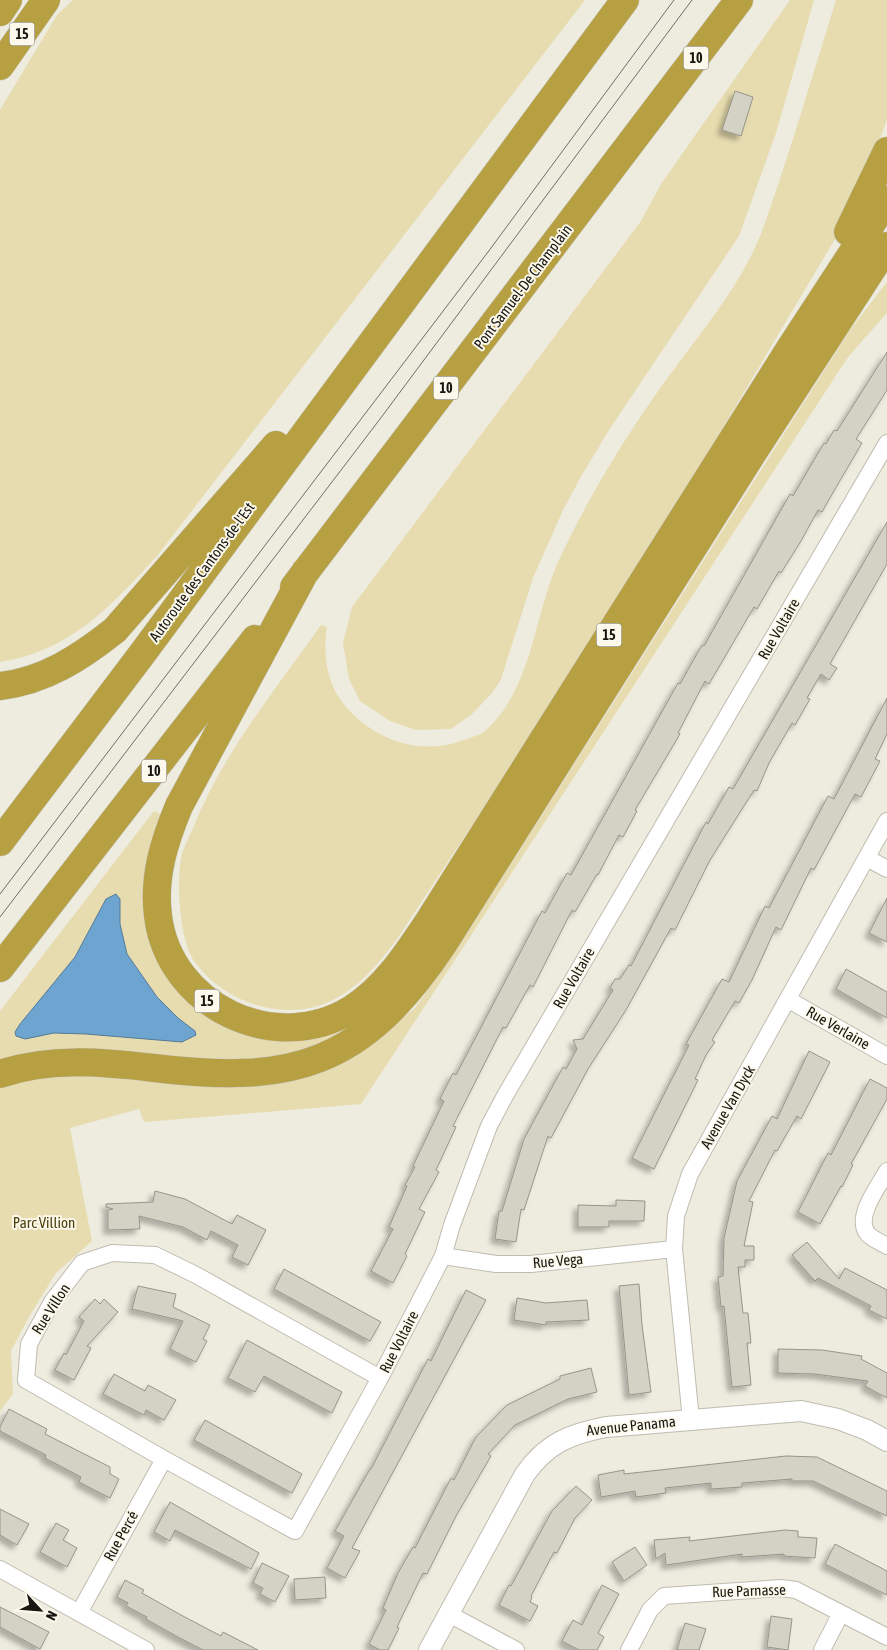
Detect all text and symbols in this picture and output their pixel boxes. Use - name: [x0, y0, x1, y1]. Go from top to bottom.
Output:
- road number: 15: [10, 22, 34, 46]
- road number: 10: [684, 46, 708, 70]
- street label: Pont Samuel-De Champlain: [470, 221, 575, 352]
- road number: 10: [434, 376, 458, 399]
- street label: Autoroute des Cantons-de-l'Est: [145, 499, 258, 644]
- street label: Rue Voltaire: [754, 595, 803, 662]
- road number: 15: [596, 624, 622, 646]
- road number: 10: [142, 759, 166, 782]
- street label: Rue Voltaire: [549, 944, 598, 1011]
- road number: 15: [194, 989, 220, 1012]
- street label: Rue Verlaine: [804, 1003, 873, 1053]
- street label: Avenue Van Dyck: [697, 1062, 758, 1151]
- park label: Parc Villion: [13, 1214, 75, 1231]
- street label: Rue Vega: [532, 1250, 584, 1271]
- street label: Rue Villon: [28, 1280, 73, 1337]
- street label: Rue Voltaire: [376, 1308, 422, 1376]
- street label: Avenue Panama: [585, 1412, 676, 1439]
- street label: Rue Percé: [100, 1508, 141, 1564]
- street label: Rue Parnasse: [712, 1581, 786, 1600]
- north arrow: [15, 1585, 65, 1635]
- text: N: [43, 1608, 61, 1623]

